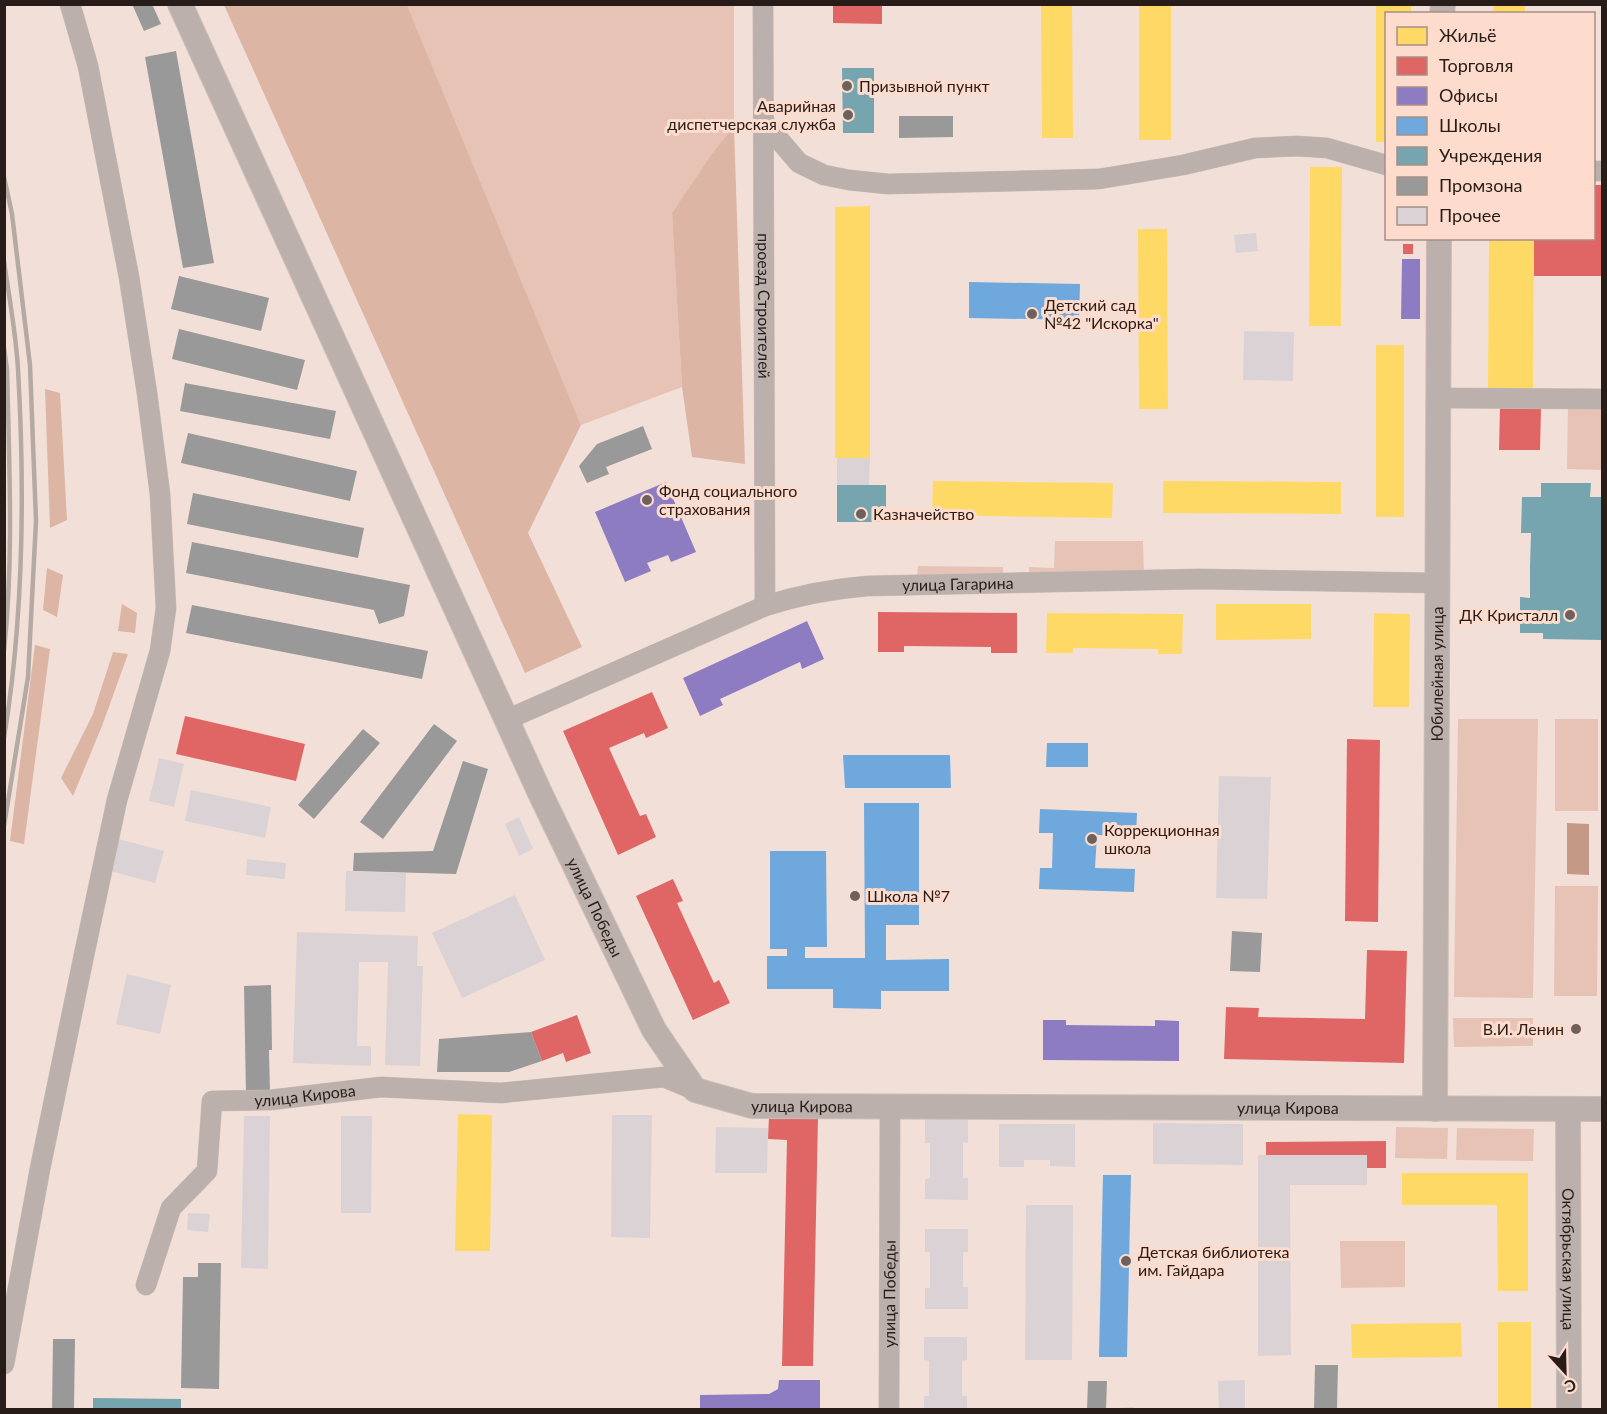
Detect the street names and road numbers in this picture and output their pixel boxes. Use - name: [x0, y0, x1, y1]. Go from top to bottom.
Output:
- street label: проезд Строителей: [755, 233, 774, 379]
- street label: улица Гагарина: [902, 573, 1014, 594]
- street label: Юбилейная улица: [1427, 606, 1446, 742]
- street label: улица Победы: [563, 854, 627, 960]
- street label: улица Кирова: [254, 1080, 357, 1109]
- street label: улица Кирова: [751, 1096, 853, 1115]
- street label: улица Кирова: [1237, 1098, 1339, 1117]
- street label: Октябрьская улица: [1559, 1188, 1579, 1330]
- street label: улица Победы: [879, 1240, 899, 1348]

